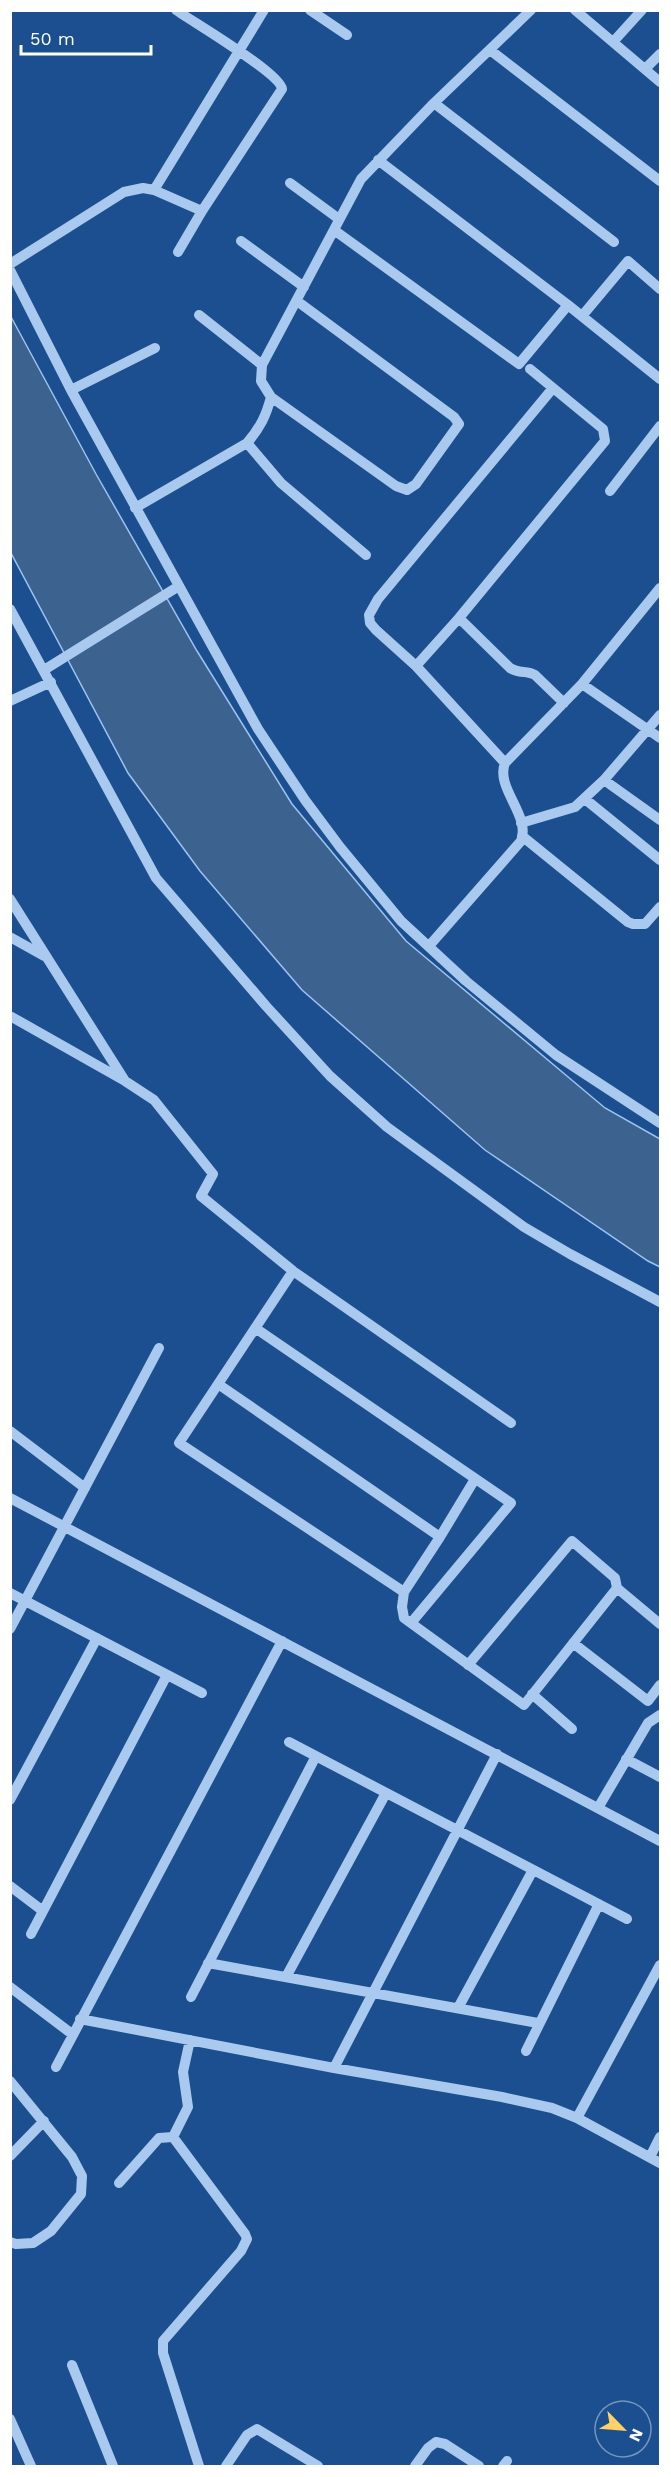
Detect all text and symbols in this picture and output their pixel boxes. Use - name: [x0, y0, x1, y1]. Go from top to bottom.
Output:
- scale bar: [21, 18, 152, 56]
- text: 50 m: [30, 28, 75, 49]
- north arrow: [593, 2399, 653, 2459]
- text: N: [625, 2426, 647, 2445]

